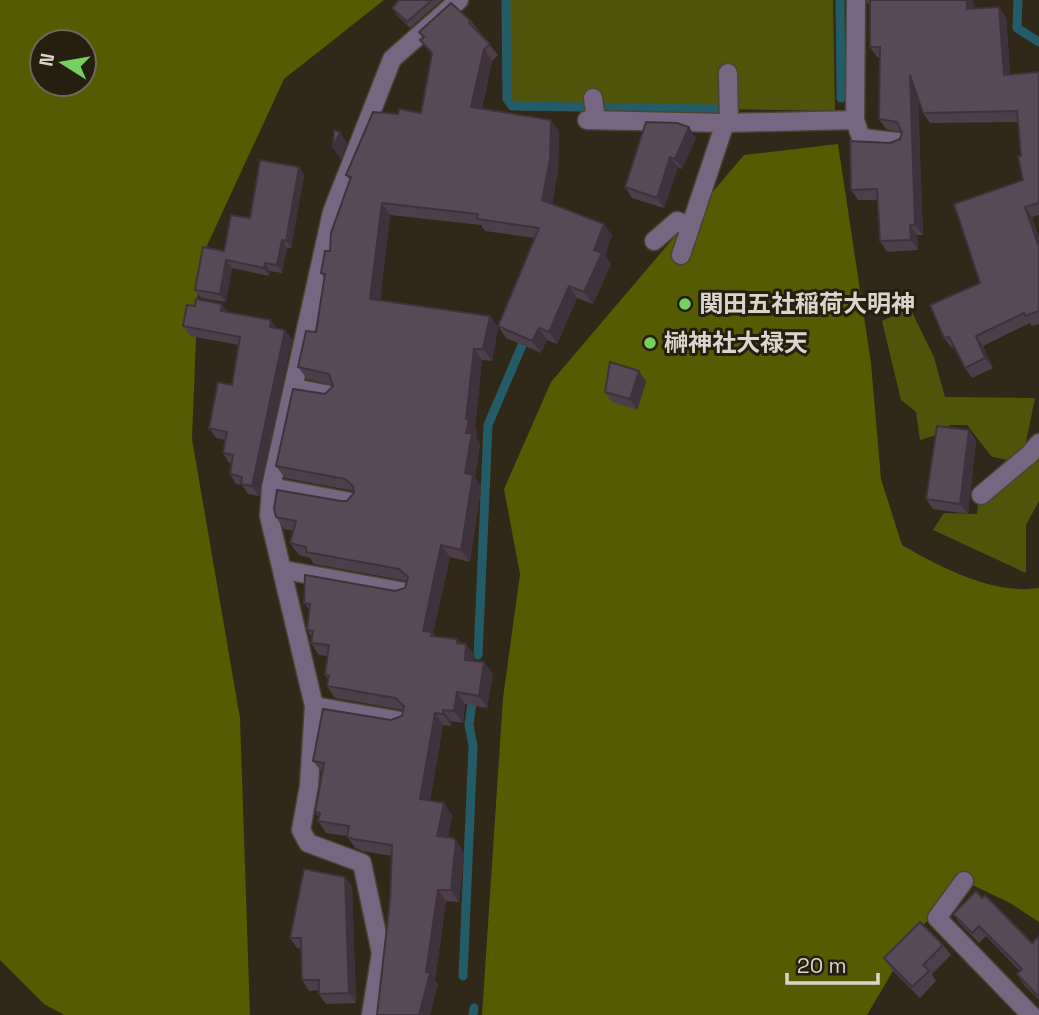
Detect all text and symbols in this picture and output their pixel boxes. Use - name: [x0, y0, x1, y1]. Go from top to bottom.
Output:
- north arrow: [28, 28, 98, 98]
- text: N: [33, 51, 60, 68]
- place label: 関田五社稲荷大明神: [699, 288, 915, 319]
- marker: 関田五社稲荷大明神: [677, 296, 693, 312]
- place label: 榊神社大禄天: [664, 327, 808, 358]
- marker: 榊神社大禄天: [642, 335, 658, 351]
- scale bar: [787, 942, 878, 986]
- text: 20 m: [797, 952, 847, 979]

